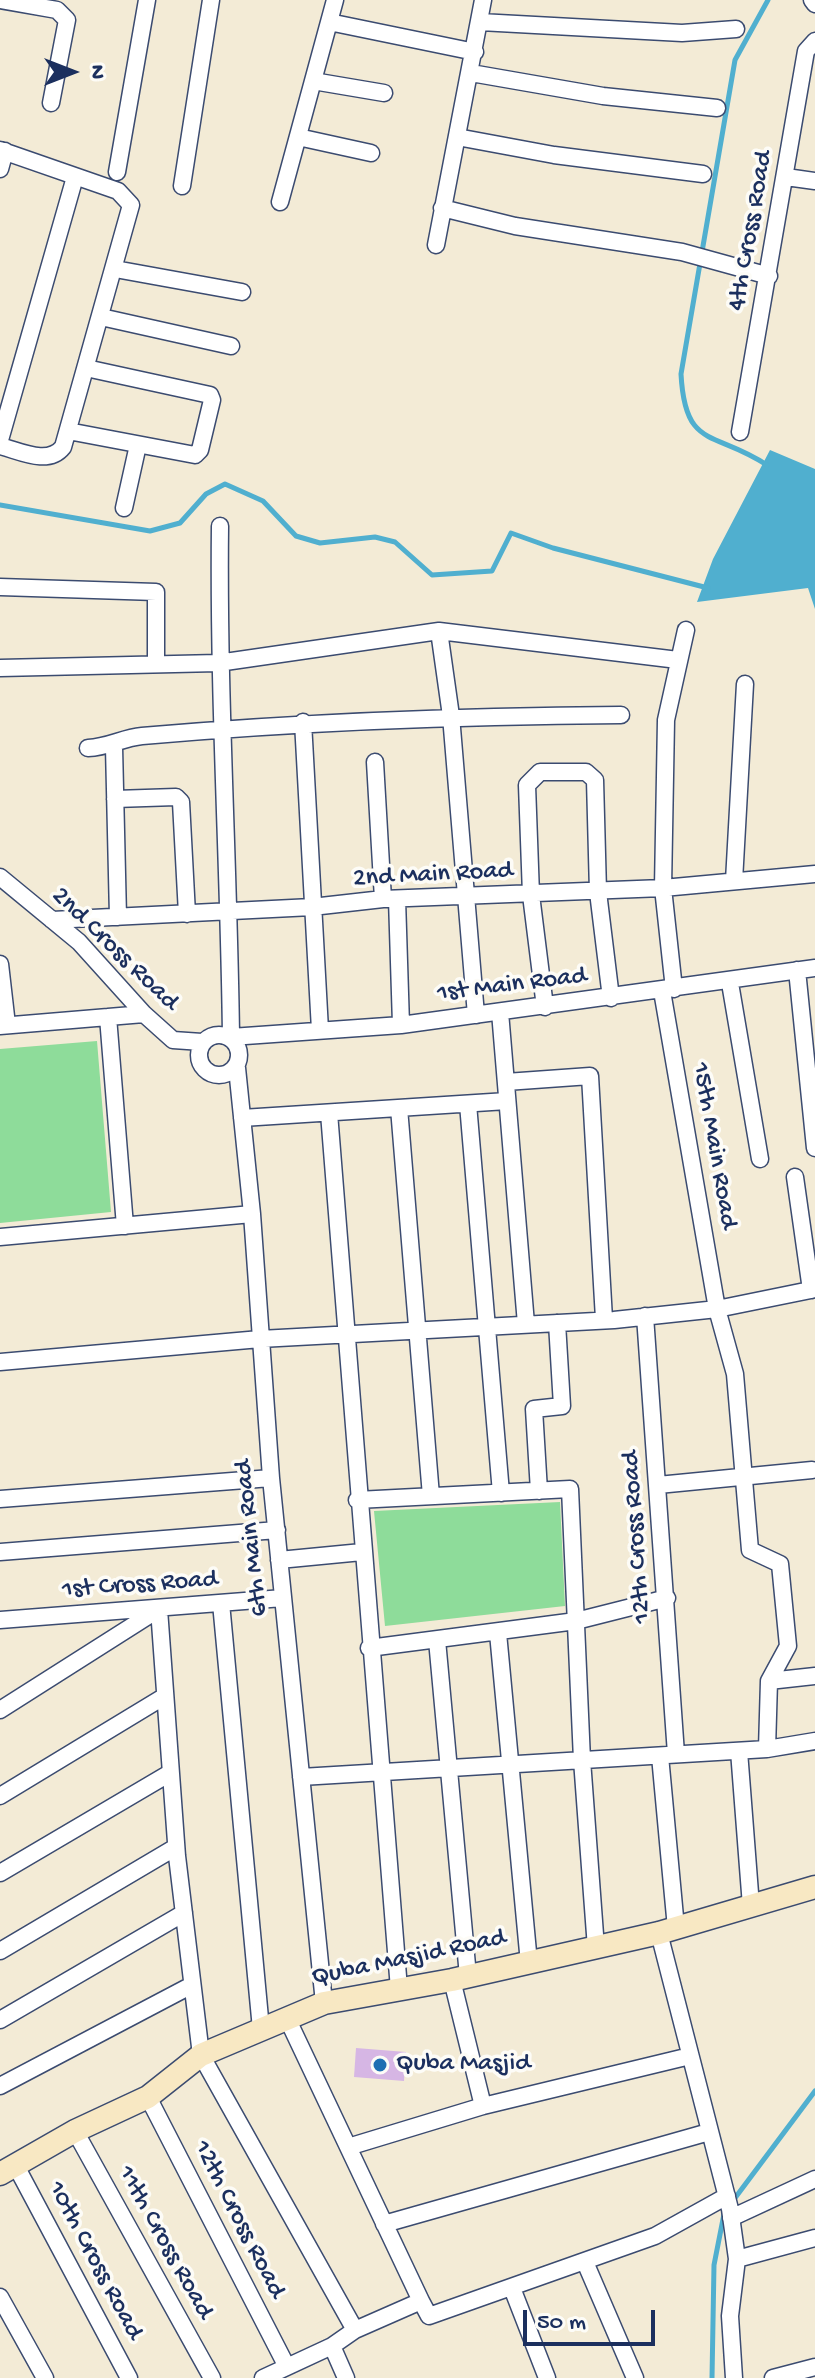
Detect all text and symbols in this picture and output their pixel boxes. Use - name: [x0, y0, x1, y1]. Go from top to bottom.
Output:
- north arrow: [32, 32, 112, 112]
- text: N: [83, 65, 109, 79]
- street label: 4th Cross Road: [723, 149, 781, 313]
- street label: 2nd Main Road: [352, 856, 514, 896]
- street label: 2nd Cross Road: [44, 881, 184, 1019]
- street label: 1st Main Road: [436, 961, 588, 1011]
- street label: 15th Main Road: [683, 1060, 743, 1232]
- street label: 12th Cross Road: [616, 1450, 660, 1624]
- street label: 6th Main Road: [229, 1458, 277, 1618]
- street label: 1st Cross Road: [61, 1565, 219, 1607]
- street label: Quba Masjid Road: [309, 1923, 509, 1995]
- place label: Quba Masjid: [396, 2049, 530, 2081]
- marker: Quba Masjid: [371, 2056, 389, 2074]
- street label: 12th Cross Road: [185, 2136, 291, 2304]
- street label: 11th Cross Road: [109, 2161, 219, 2325]
- street label: 10th Cross Road: [39, 2176, 149, 2346]
- scale bar: [527, 2294, 659, 2344]
- text: 50 m: [537, 2309, 586, 2338]

